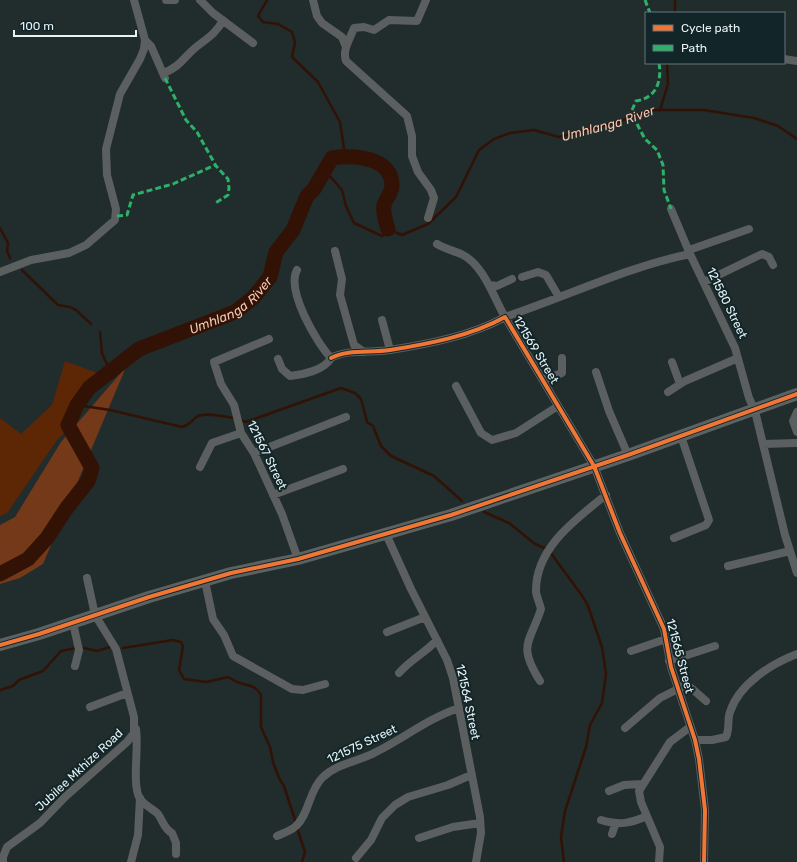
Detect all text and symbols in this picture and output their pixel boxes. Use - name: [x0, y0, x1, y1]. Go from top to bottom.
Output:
- scale bar: [14, 12, 136, 38]
- legend: [645, 12, 785, 64]
- text: 100 m: [20, 19, 54, 33]
- text: Cycle path: [681, 21, 740, 35]
- text: Path: [681, 41, 707, 55]
- water label: Umhlanga River: [560, 102, 658, 144]
- street label: 121580 Street: [704, 265, 750, 341]
- water label: Umhlanga River: [187, 273, 275, 336]
- street label: 121569 Street: [510, 314, 562, 387]
- street label: 121567 Street: [244, 418, 290, 492]
- street label: 121565 Street: [663, 617, 697, 695]
- street label: 121564 Street: [453, 663, 483, 741]
- street label: 121575 Street: [325, 722, 399, 766]
- street label: Jubilee Mkhize Road: [32, 726, 126, 814]

